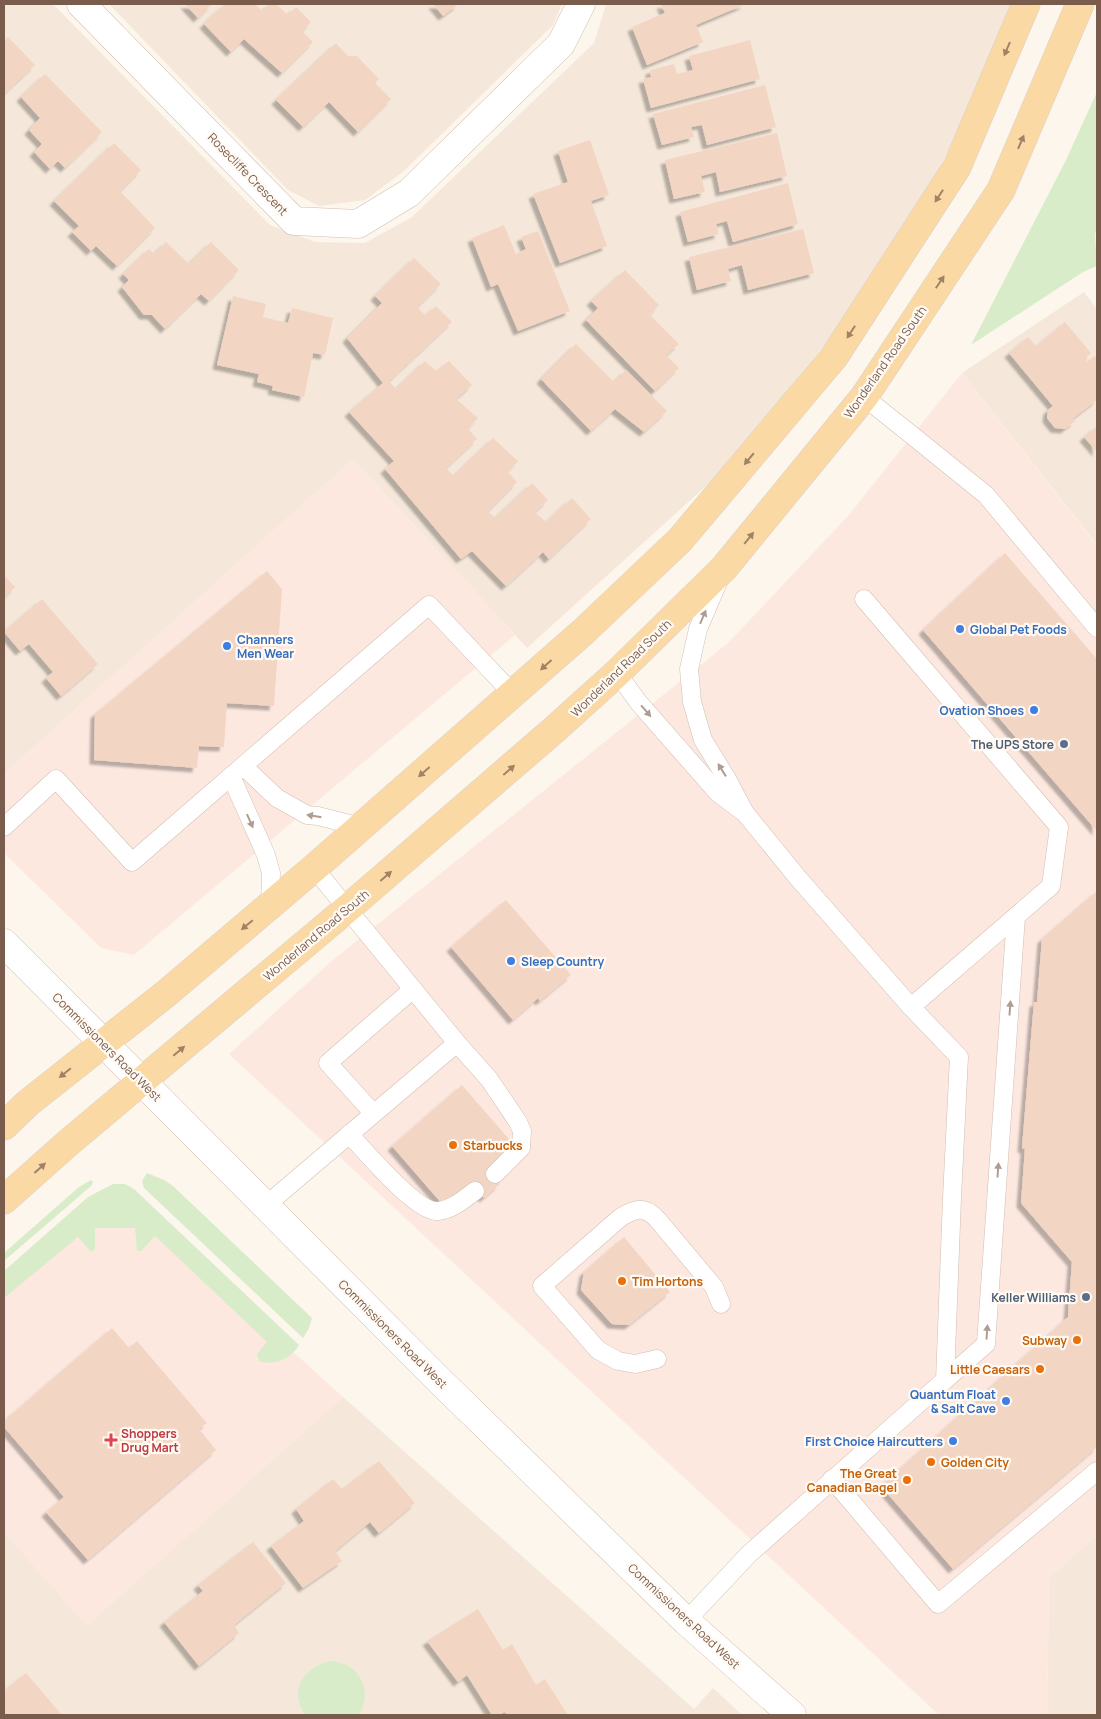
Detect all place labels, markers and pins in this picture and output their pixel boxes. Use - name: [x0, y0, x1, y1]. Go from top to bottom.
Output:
- place label: Global Pet Foods: [970, 621, 1067, 638]
- marker: Global Pet Foods: [954, 623, 966, 635]
- place label: Channers Men Wear: [237, 631, 294, 662]
- marker: Channers Men Wear: [221, 640, 233, 652]
- place label: Ovation Shoes: [939, 702, 1024, 719]
- marker: Ovation Shoes: [1028, 704, 1040, 716]
- place label: The UPS Store: [971, 736, 1054, 753]
- marker: The UPS Store: [1058, 738, 1070, 750]
- place label: Sleep Country: [521, 953, 604, 970]
- marker: Sleep Country: [505, 955, 517, 967]
- place label: Starbucks: [463, 1137, 523, 1154]
- marker: Starbucks: [447, 1139, 459, 1151]
- place label: Tim Hortons: [632, 1273, 703, 1290]
- marker: Tim Hortons: [616, 1275, 628, 1287]
- place label: Keller Williams: [991, 1289, 1077, 1306]
- marker: Keller Williams: [1080, 1291, 1092, 1303]
- place label: Subway: [1022, 1332, 1067, 1349]
- marker: Subway: [1071, 1334, 1083, 1346]
- place label: Little Caesars: [950, 1361, 1031, 1378]
- marker: Little Caesars: [1034, 1363, 1046, 1375]
- place label: Quantum Float & Salt Cave: [910, 1386, 996, 1417]
- marker: Quantum Float & Salt Cave: [1000, 1395, 1012, 1407]
- place label: Shoppers Drug Mart: [121, 1425, 179, 1456]
- place label: First Choice Haircutters: [805, 1433, 943, 1450]
- marker: Shoppers Drug Mart: [105, 1434, 117, 1446]
- marker: First Choice Haircutters: [947, 1435, 959, 1447]
- place label: Golden City: [941, 1454, 1009, 1471]
- marker: Golden City: [925, 1456, 937, 1468]
- place label: The Great Canadian Bagel: [807, 1465, 897, 1496]
- marker: The Great Canadian Bagel: [901, 1474, 913, 1486]

